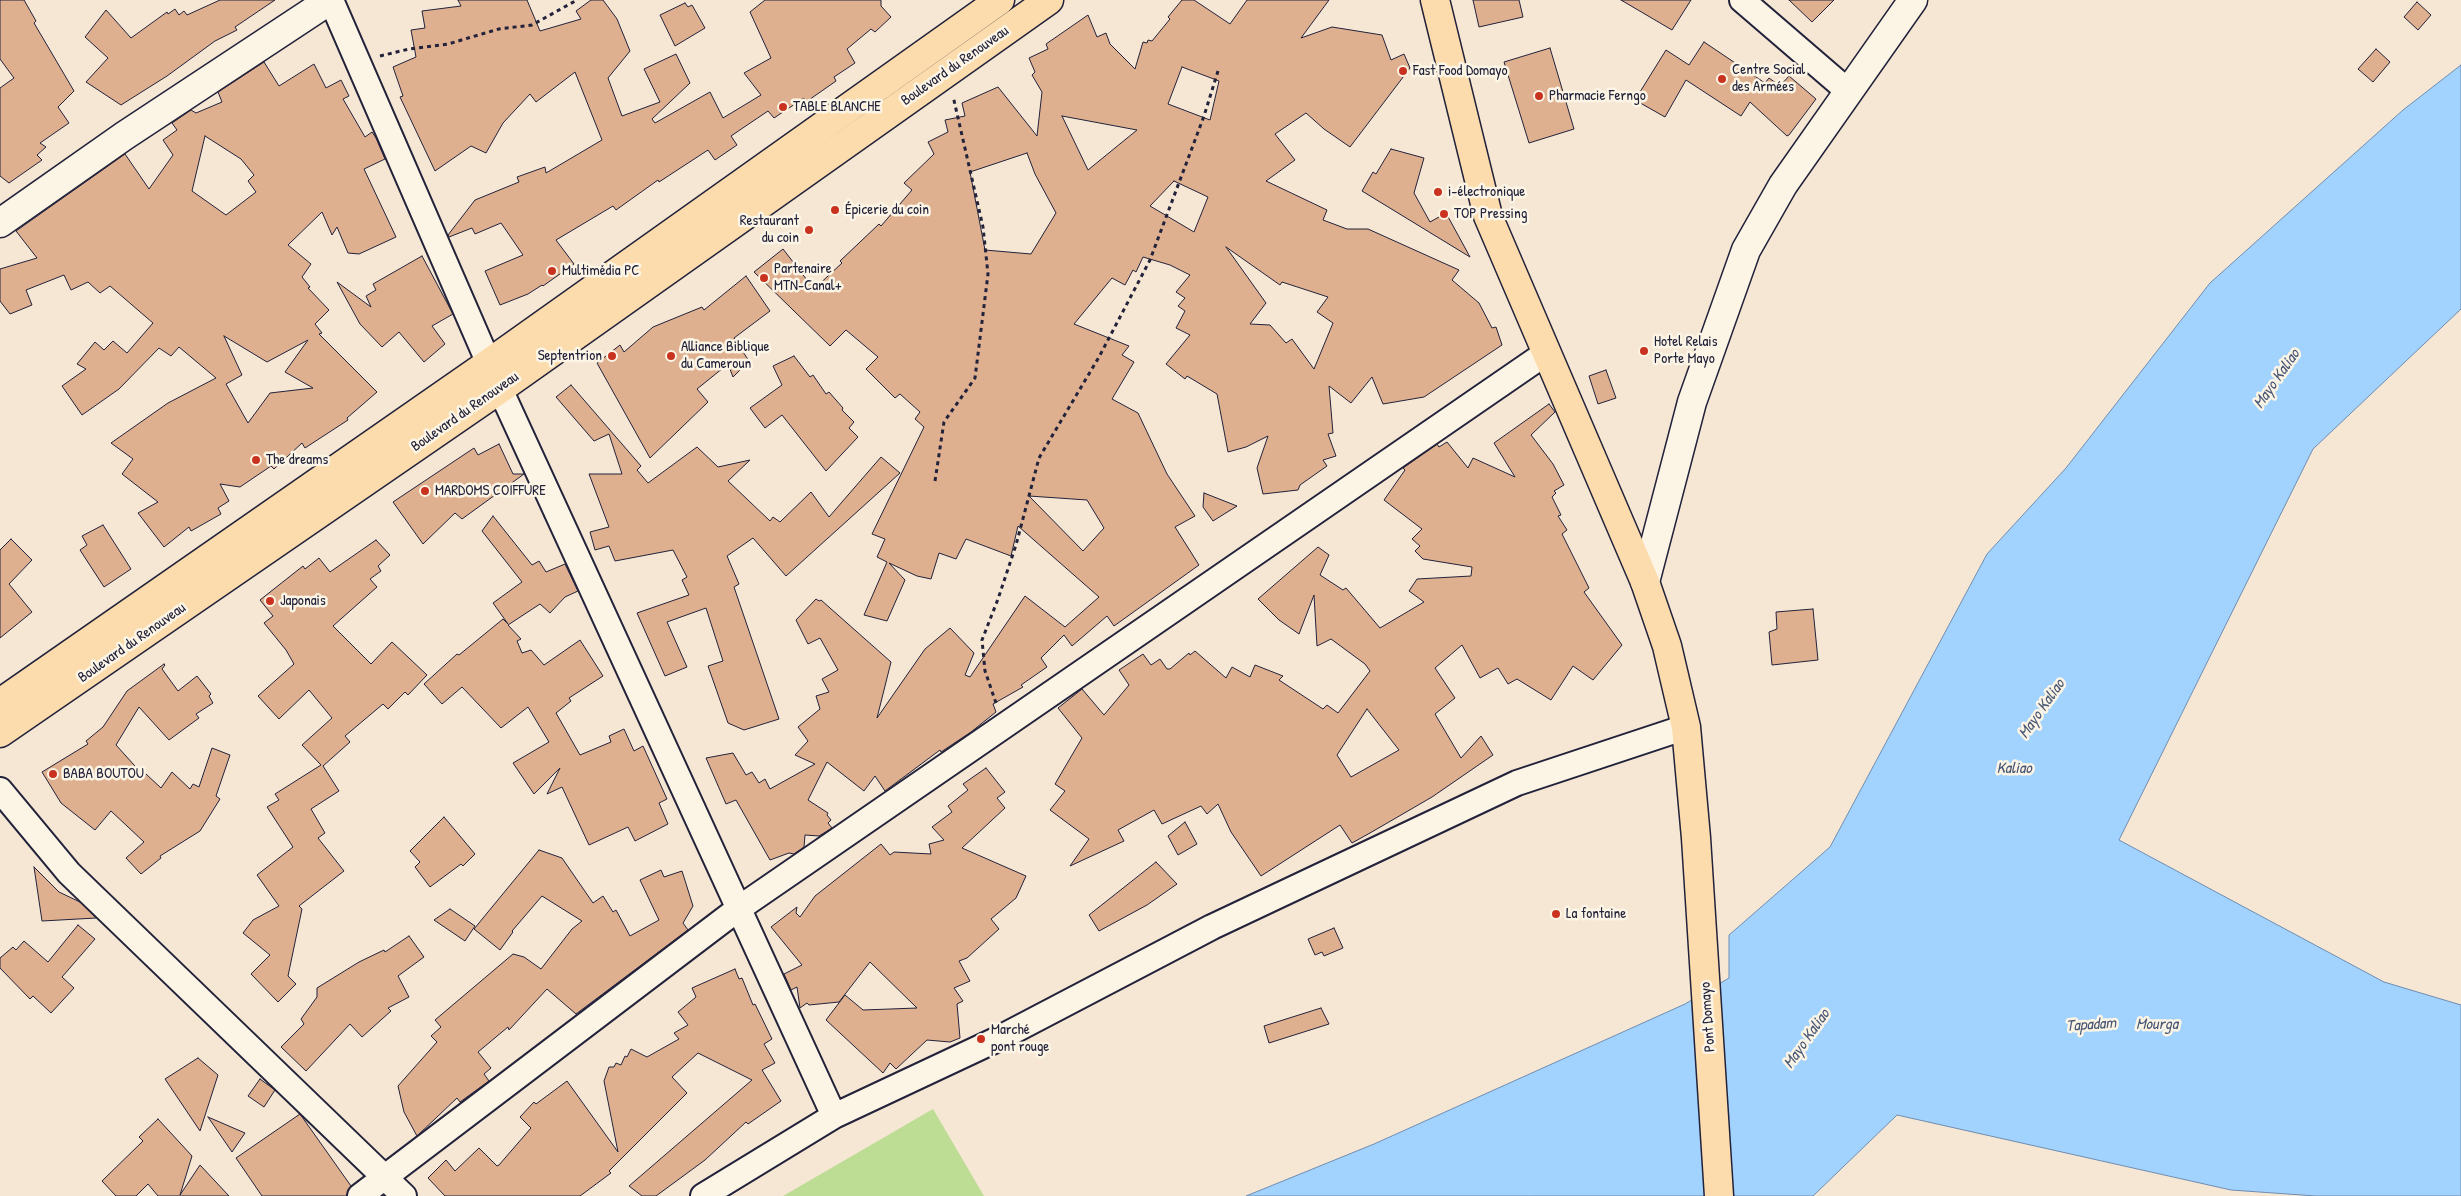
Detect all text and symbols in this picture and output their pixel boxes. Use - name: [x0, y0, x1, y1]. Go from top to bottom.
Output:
- street label: Boulevard du Renouveau: [898, 22, 1012, 110]
- place label: Centre Social des Armées: [1732, 61, 1805, 96]
- place label: Fast Food Domayo: [1413, 62, 1508, 80]
- marker: Fast Food Domayo: [1397, 65, 1409, 77]
- marker: Centre Social des Armées: [1716, 73, 1728, 85]
- place label: Pharmacie Ferngo: [1549, 87, 1646, 105]
- marker: Pharmacie Ferngo: [1533, 90, 1545, 102]
- place label: TABLE BLANCHE: [793, 98, 881, 116]
- marker: TABLE BLANCHE: [777, 101, 789, 113]
- place label: i-électronique: [1448, 183, 1525, 201]
- marker: i-électronique: [1432, 186, 1444, 198]
- place label: Épicerie du coin: [845, 201, 929, 219]
- marker: Épicerie du coin: [829, 204, 841, 216]
- place label: TOP Pressing: [1454, 205, 1527, 223]
- marker: TOP Pressing: [1438, 208, 1450, 220]
- place label: Restaurant du coin: [740, 212, 799, 247]
- marker: Restaurant du coin: [803, 224, 815, 236]
- place label: Partenaire MTN-Canal+: [774, 260, 842, 295]
- place label: Multimédia PC: [562, 262, 640, 280]
- marker: Multimédia PC: [546, 265, 558, 277]
- marker: Partenaire MTN-Canal+: [758, 272, 770, 284]
- place label: Hotel Relais Porte Mayo: [1654, 333, 1717, 368]
- place label: Alliance Biblique du Cameroun: [681, 338, 769, 373]
- marker: Hotel Relais Porte Mayo: [1638, 345, 1650, 357]
- water label: Mayo Kaliao: [2250, 346, 2304, 412]
- place label: Septentrion: [538, 347, 602, 365]
- marker: Septentrion: [606, 350, 618, 362]
- marker: Alliance Biblique du Cameroun: [665, 350, 677, 362]
- street label: Boulevard du Renouveau: [408, 368, 522, 456]
- place label: The dreams: [266, 451, 328, 469]
- marker: The dreams: [250, 454, 262, 466]
- place label: MARDOMS COIFFURE: [435, 482, 546, 500]
- marker: MARDOMS COIFFURE: [419, 485, 431, 497]
- place label: Japonais: [280, 592, 326, 610]
- marker: Japonais: [264, 595, 276, 607]
- street label: Boulevard du Renouveau: [75, 599, 189, 687]
- water label: Mayo Kaliao: [2015, 676, 2069, 742]
- water label: Kaliao: [1996, 759, 2032, 779]
- place label: BABA BOUTOU: [63, 765, 144, 783]
- marker: BABA BOUTOU: [47, 768, 59, 780]
- place label: La fontaine: [1566, 905, 1626, 923]
- marker: La fontaine: [1550, 908, 1562, 920]
- street label: Pont Domayo: [1697, 981, 1719, 1053]
- water label: Mayo Kaliao: [1780, 1006, 1834, 1072]
- water label: Tapadam: [2065, 1014, 2117, 1036]
- water label: Mourga: [2136, 1015, 2178, 1035]
- place label: Marché pont rouge: [991, 1021, 1049, 1056]
- marker: Marché pont rouge: [975, 1033, 987, 1045]

